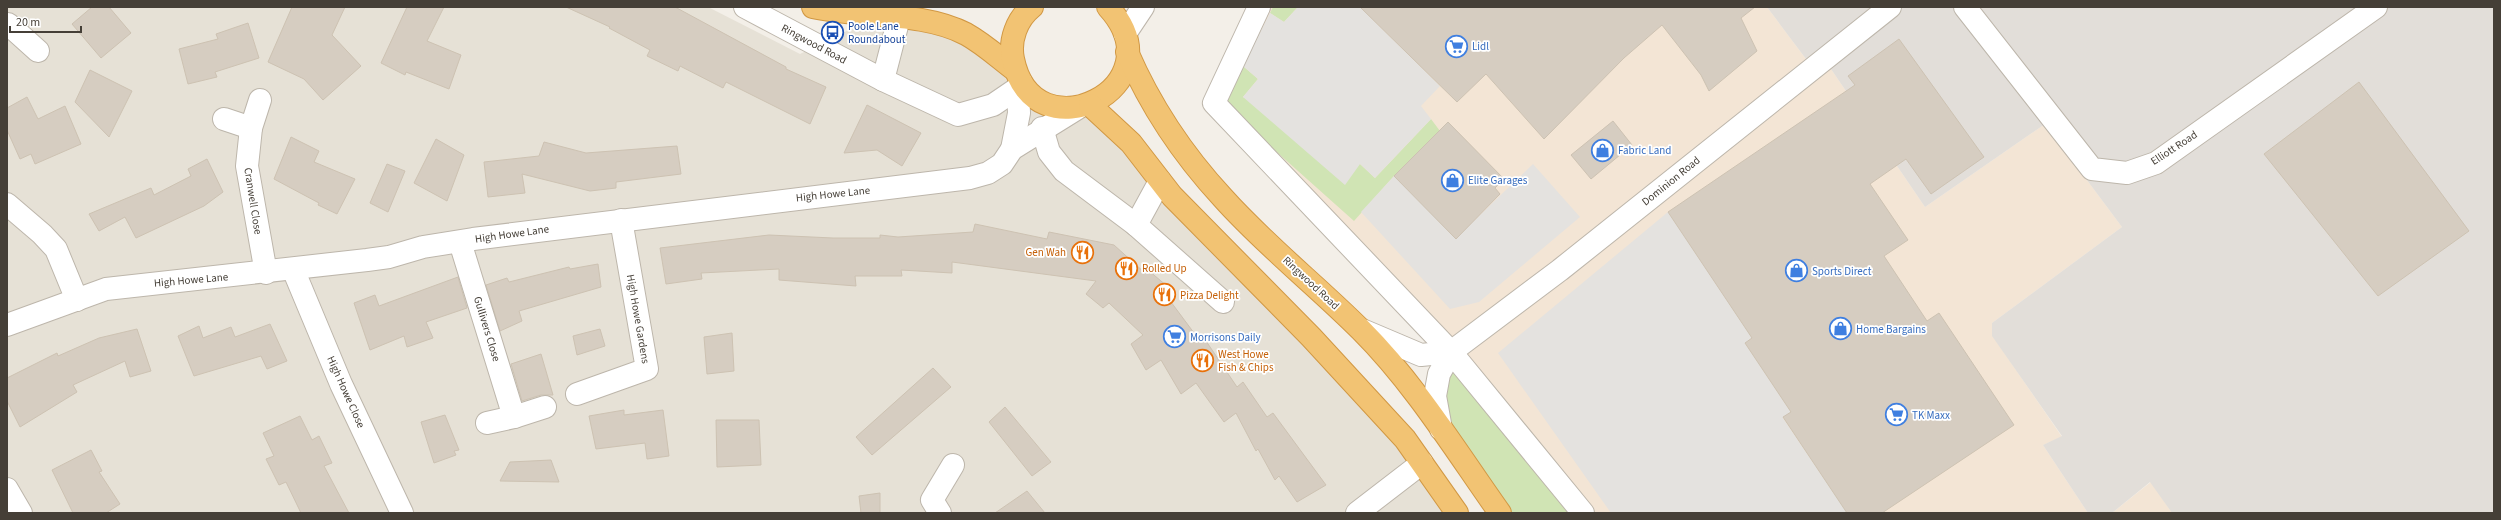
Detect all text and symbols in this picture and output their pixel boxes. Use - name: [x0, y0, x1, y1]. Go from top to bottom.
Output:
- scale bar: [10, 8, 81, 34]
- text: 20 m: [16, 14, 40, 31]
- bus stop icon: Poole Lane Roundabout: [819, 19, 845, 45]
- place label: Poole Lane Roundabout: [848, 19, 906, 47]
- street label: Ringwood Road: [779, 20, 849, 68]
- supermarket icon: Lidl: [1444, 33, 1470, 59]
- place label: Lidl: [1472, 39, 1489, 54]
- street label: Elliott Road: [2148, 127, 2200, 169]
- shop icon: Fabric Land: [1589, 137, 1615, 163]
- place label: Fabric Land: [1618, 143, 1671, 158]
- street label: Dominion Road: [1639, 153, 1703, 209]
- street label: Cranwell Close: [240, 166, 266, 236]
- shop icon: Elite Garages: [1439, 167, 1465, 193]
- place label: Elite Garages: [1468, 173, 1528, 188]
- street label: High Howe Lane: [795, 183, 871, 205]
- street label: High Howe Lane: [474, 221, 551, 247]
- restaurant icon: Gen Wah: [1069, 239, 1095, 265]
- place label: Gen Wah: [1026, 245, 1066, 260]
- street label: Ringwood Road: [1279, 253, 1343, 313]
- restaurant icon: Rolled Up: [1113, 255, 1139, 281]
- shop icon: Sports Direct: [1783, 258, 1809, 284]
- place label: Rolled Up: [1142, 261, 1187, 276]
- place label: Sports Direct: [1812, 264, 1872, 279]
- street label: High Howe Lane: [153, 269, 229, 291]
- street label: High Howe Gardens: [623, 273, 653, 365]
- restaurant icon: Pizza Delight: [1151, 282, 1177, 308]
- place label: Pizza Delight: [1180, 288, 1239, 303]
- street label: Gullivers Close: [470, 295, 504, 364]
- shop icon: Home Bargains: [1827, 316, 1853, 342]
- place label: Home Bargains: [1856, 322, 1926, 337]
- supermarket icon: Morrisons Daily: [1162, 324, 1188, 350]
- place label: Morrisons Daily: [1190, 330, 1261, 345]
- restaurant icon: West Howe Fish & Chips: [1190, 347, 1216, 373]
- place label: West Howe Fish & Chips: [1218, 347, 1274, 375]
- street label: High Howe Close: [323, 354, 369, 431]
- supermarket icon: TK Maxx: [1884, 402, 1910, 428]
- place label: TK Maxx: [1912, 408, 1950, 423]

